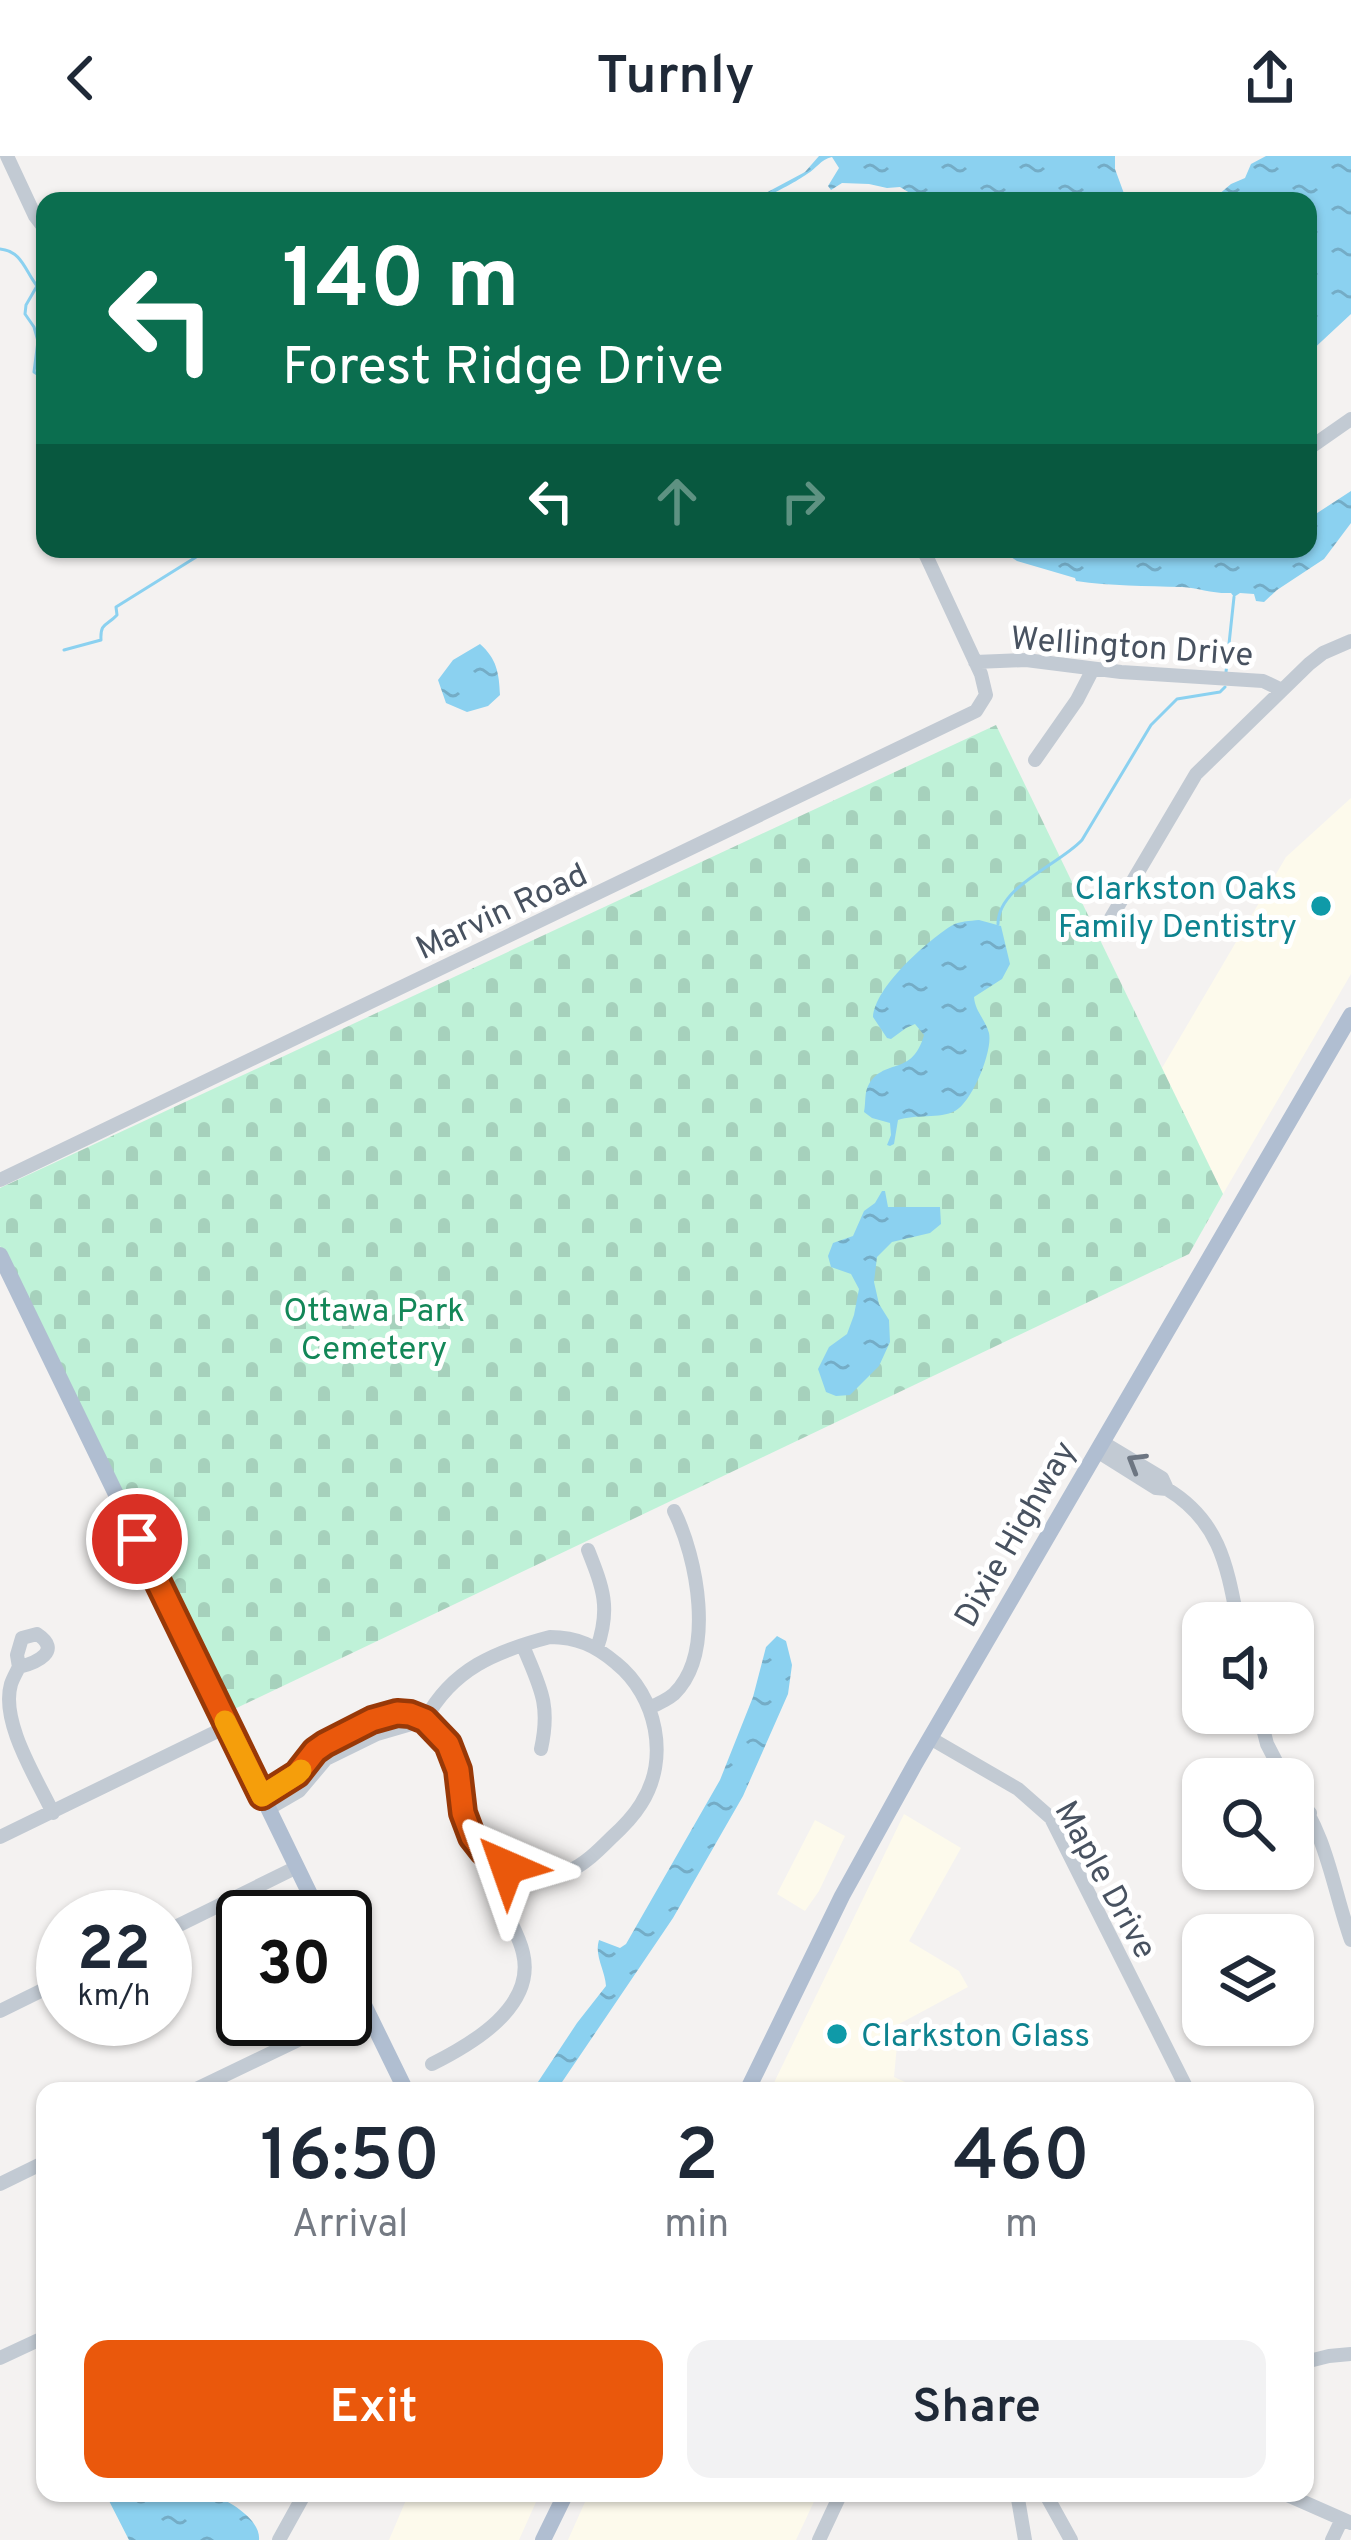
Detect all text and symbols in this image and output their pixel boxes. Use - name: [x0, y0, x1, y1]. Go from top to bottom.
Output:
- text: Turnly: [596, 44, 755, 113]
- icon: back: [48, 45, 114, 111]
- icon: share: [1237, 45, 1303, 111]
- text: 140 m: [282, 231, 519, 337]
- icon: left: [84, 240, 240, 396]
- text: Forest Ridge Drive: [282, 335, 724, 404]
- icon: left: [518, 468, 584, 534]
- icon: ahead: [644, 468, 710, 534]
- icon: right: [770, 468, 836, 534]
- street label: Wellington Drive: [1009, 620, 1254, 678]
- street label: Marvin Road: [410, 856, 595, 972]
- place label: Clarkston Oaks Family Dentistry: [1058, 870, 1297, 950]
- marker: Clarkston Oaks Family Dentistry: [1308, 893, 1334, 919]
- park label: Ottawa Park Cemetery: [283, 1292, 465, 1372]
- street label: Dixie Highway: [947, 1434, 1088, 1636]
- one-way arrow: [1127, 1454, 1149, 1476]
- pin: [86, 1488, 188, 1590]
- icon: arrive: [104, 1506, 170, 1572]
- map controls: [1182, 1602, 1314, 2046]
- button: sound: [1182, 1602, 1314, 1734]
- button: search: [1182, 1758, 1314, 1890]
- street label: Maple Drive: [1043, 1795, 1164, 1967]
- position arrow: [444, 1804, 570, 1930]
- speed limit sign: 30: [216, 1890, 372, 2046]
- button: layers: [1182, 1914, 1314, 2046]
- text: 22: [77, 1915, 151, 1991]
- text: km/h: [78, 1979, 150, 2016]
- place label: Clarkston Glass: [861, 2017, 1090, 2059]
- marker: Clarkston Glass: [824, 2021, 850, 2047]
- text: 16:50: [260, 2114, 440, 2206]
- text: 2: [675, 2114, 719, 2206]
- text: 460: [953, 2114, 1090, 2206]
- text: Arrival: [292, 2202, 408, 2251]
- text: min: [664, 2202, 729, 2251]
- text: m: [1005, 2202, 1038, 2251]
- button: Exit: [84, 2340, 663, 2478]
- button: Share: [687, 2340, 1266, 2478]

